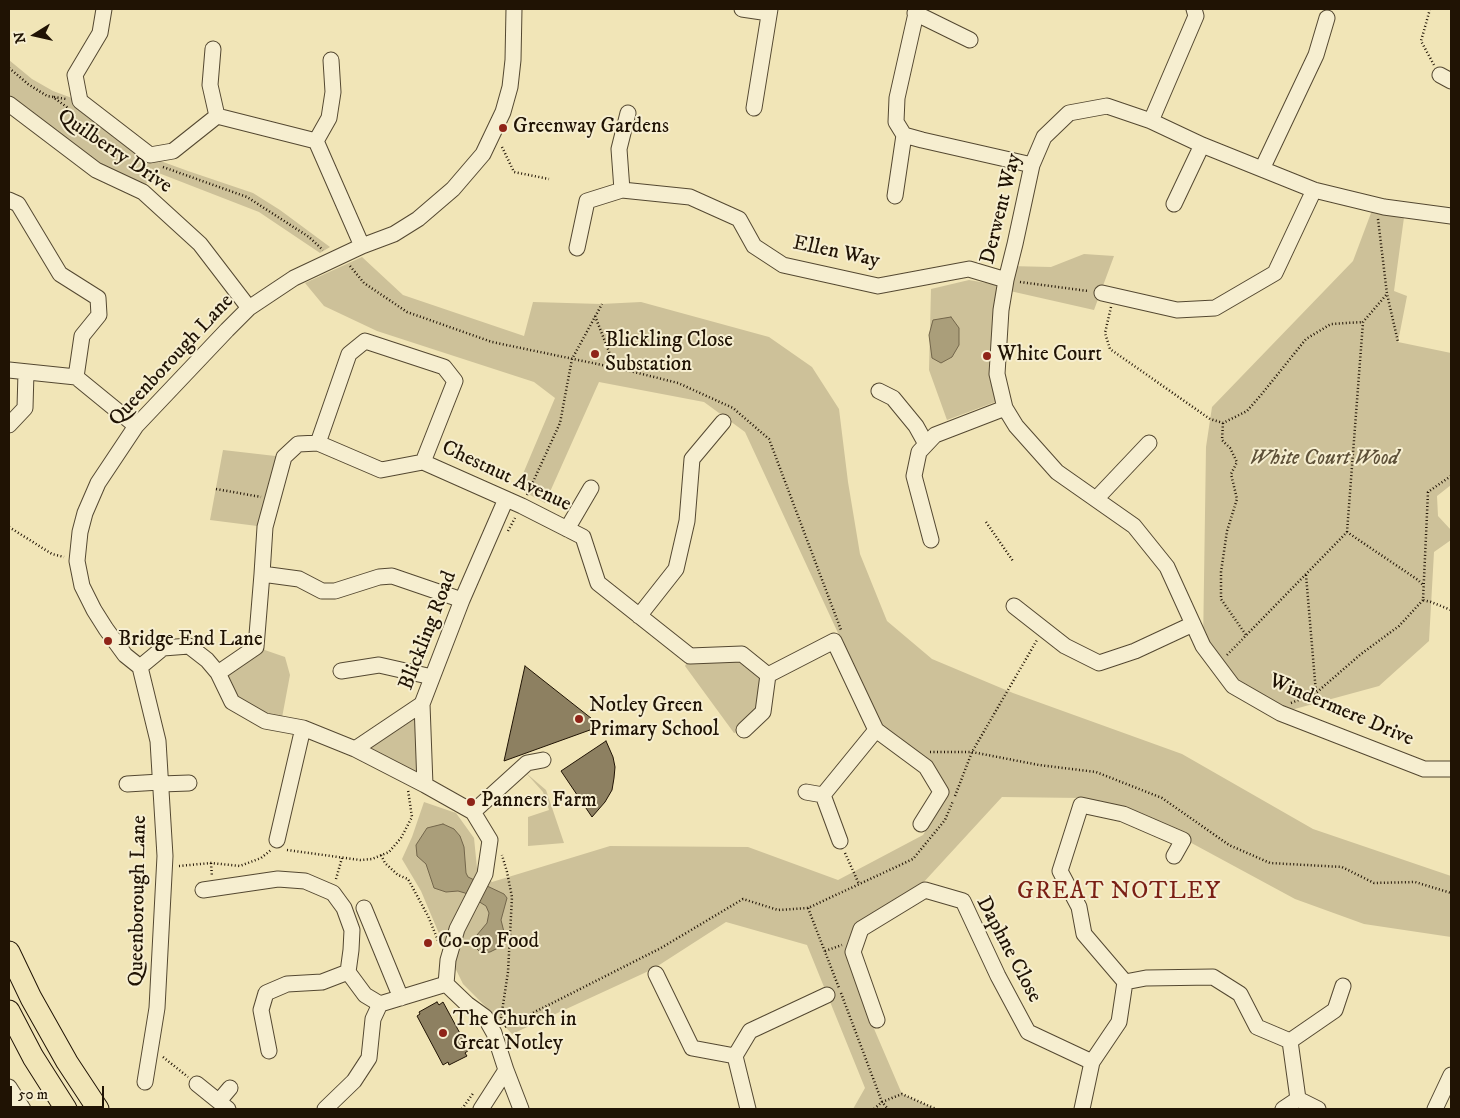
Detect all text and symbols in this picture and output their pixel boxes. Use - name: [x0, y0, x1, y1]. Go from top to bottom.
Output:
- north arrow: [10, 10, 60, 60]
- text: N: [10, 30, 30, 45]
- street label: Quilberry Drive: [52, 104, 176, 200]
- place label: Greenway Gardens: [513, 115, 669, 141]
- marker: Greenway Gardens: [497, 122, 509, 134]
- street label: Derwent Way: [976, 151, 1028, 267]
- street label: Ellen Way: [790, 231, 882, 275]
- street label: Queenborough Lane: [104, 290, 240, 432]
- place label: Blickling Close Substation: [605, 329, 733, 379]
- place label: White Court: [997, 343, 1102, 369]
- marker: Blickling Close Substation: [589, 348, 601, 360]
- marker: White Court: [981, 350, 993, 362]
- street label: Chestnut Avenue: [437, 436, 575, 518]
- park label: White Court Wood: [1249, 447, 1399, 473]
- street label: Blickling Road: [395, 568, 463, 694]
- place label: Bridge End Lane: [118, 628, 263, 654]
- marker: Bridge End Lane: [102, 635, 114, 647]
- street label: Windermere Drive: [1265, 669, 1417, 753]
- place label: Notley Green Primary School: [589, 694, 719, 744]
- marker: Notley Green Primary School: [573, 713, 585, 725]
- place label: Panners Farm: [481, 789, 597, 815]
- marker: Panners Farm: [465, 796, 477, 808]
- street label: Queenborough Lane: [125, 815, 153, 987]
- district label: GREAT NOTLEY: [1016, 879, 1222, 907]
- street label: Daphne Close: [970, 893, 1046, 1007]
- place label: Co-op Food: [438, 930, 539, 956]
- marker: Co-op Food: [422, 937, 434, 949]
- place label: The Church in Great Notley: [453, 1008, 577, 1058]
- marker: The Church in Great Notley: [437, 1027, 449, 1039]
- scale bar: [12, 1076, 106, 1108]
- text: 50 m: [18, 1085, 48, 1104]

